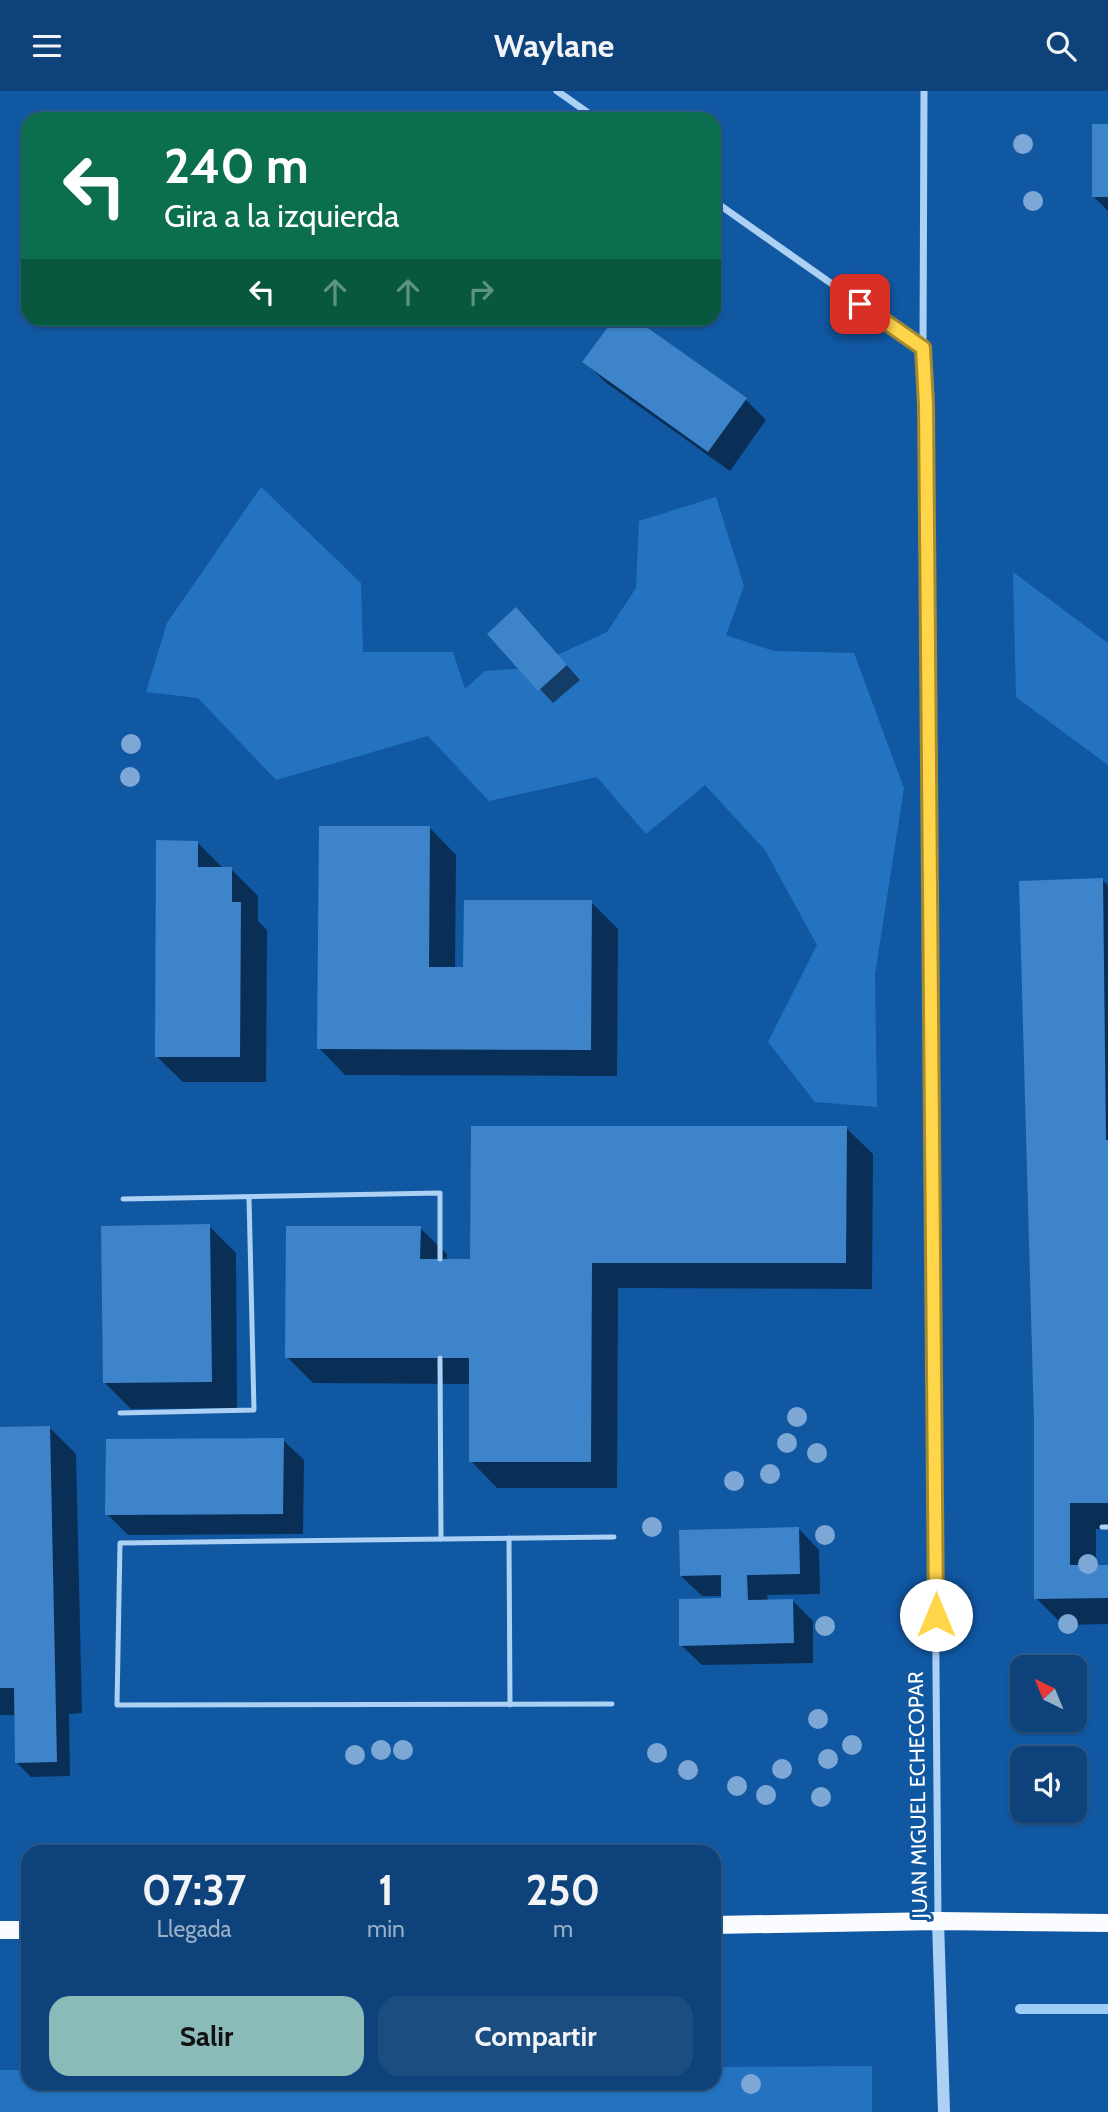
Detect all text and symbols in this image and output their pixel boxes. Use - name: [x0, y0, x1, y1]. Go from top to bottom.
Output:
- text: Waylane: [494, 26, 614, 65]
- icon: menu: [28, 27, 66, 65]
- icon: search: [1042, 27, 1080, 65]
- text: 240 m: [164, 136, 309, 195]
- icon: left: [49, 140, 140, 231]
- text: Gira a la izquierda: [164, 196, 399, 235]
- icon: left: [243, 273, 281, 311]
- icon: ahead: [316, 273, 354, 311]
- icon: ahead: [389, 273, 427, 311]
- icon: right: [462, 273, 500, 311]
- pin: [830, 274, 890, 334]
- icon: arrive: [841, 285, 879, 323]
- position arrow: [899, 1578, 973, 1652]
- north arrow: [1010, 1655, 1087, 1733]
- map controls: [1010, 1655, 1087, 1823]
- street label: JUAN MIGUEL ECHECOPAR: [903, 1671, 932, 1920]
- button: sound: [1010, 1746, 1087, 1823]
- text: 07:37: [142, 1864, 246, 1916]
- text: 1: [378, 1864, 394, 1916]
- text: 250: [526, 1864, 600, 1916]
- text: Llegada: [157, 1915, 231, 1943]
- text: min: [367, 1915, 405, 1943]
- text: m: [553, 1915, 573, 1943]
- button: Salir: [49, 1996, 364, 2076]
- button: Compartir: [378, 1996, 693, 2076]

